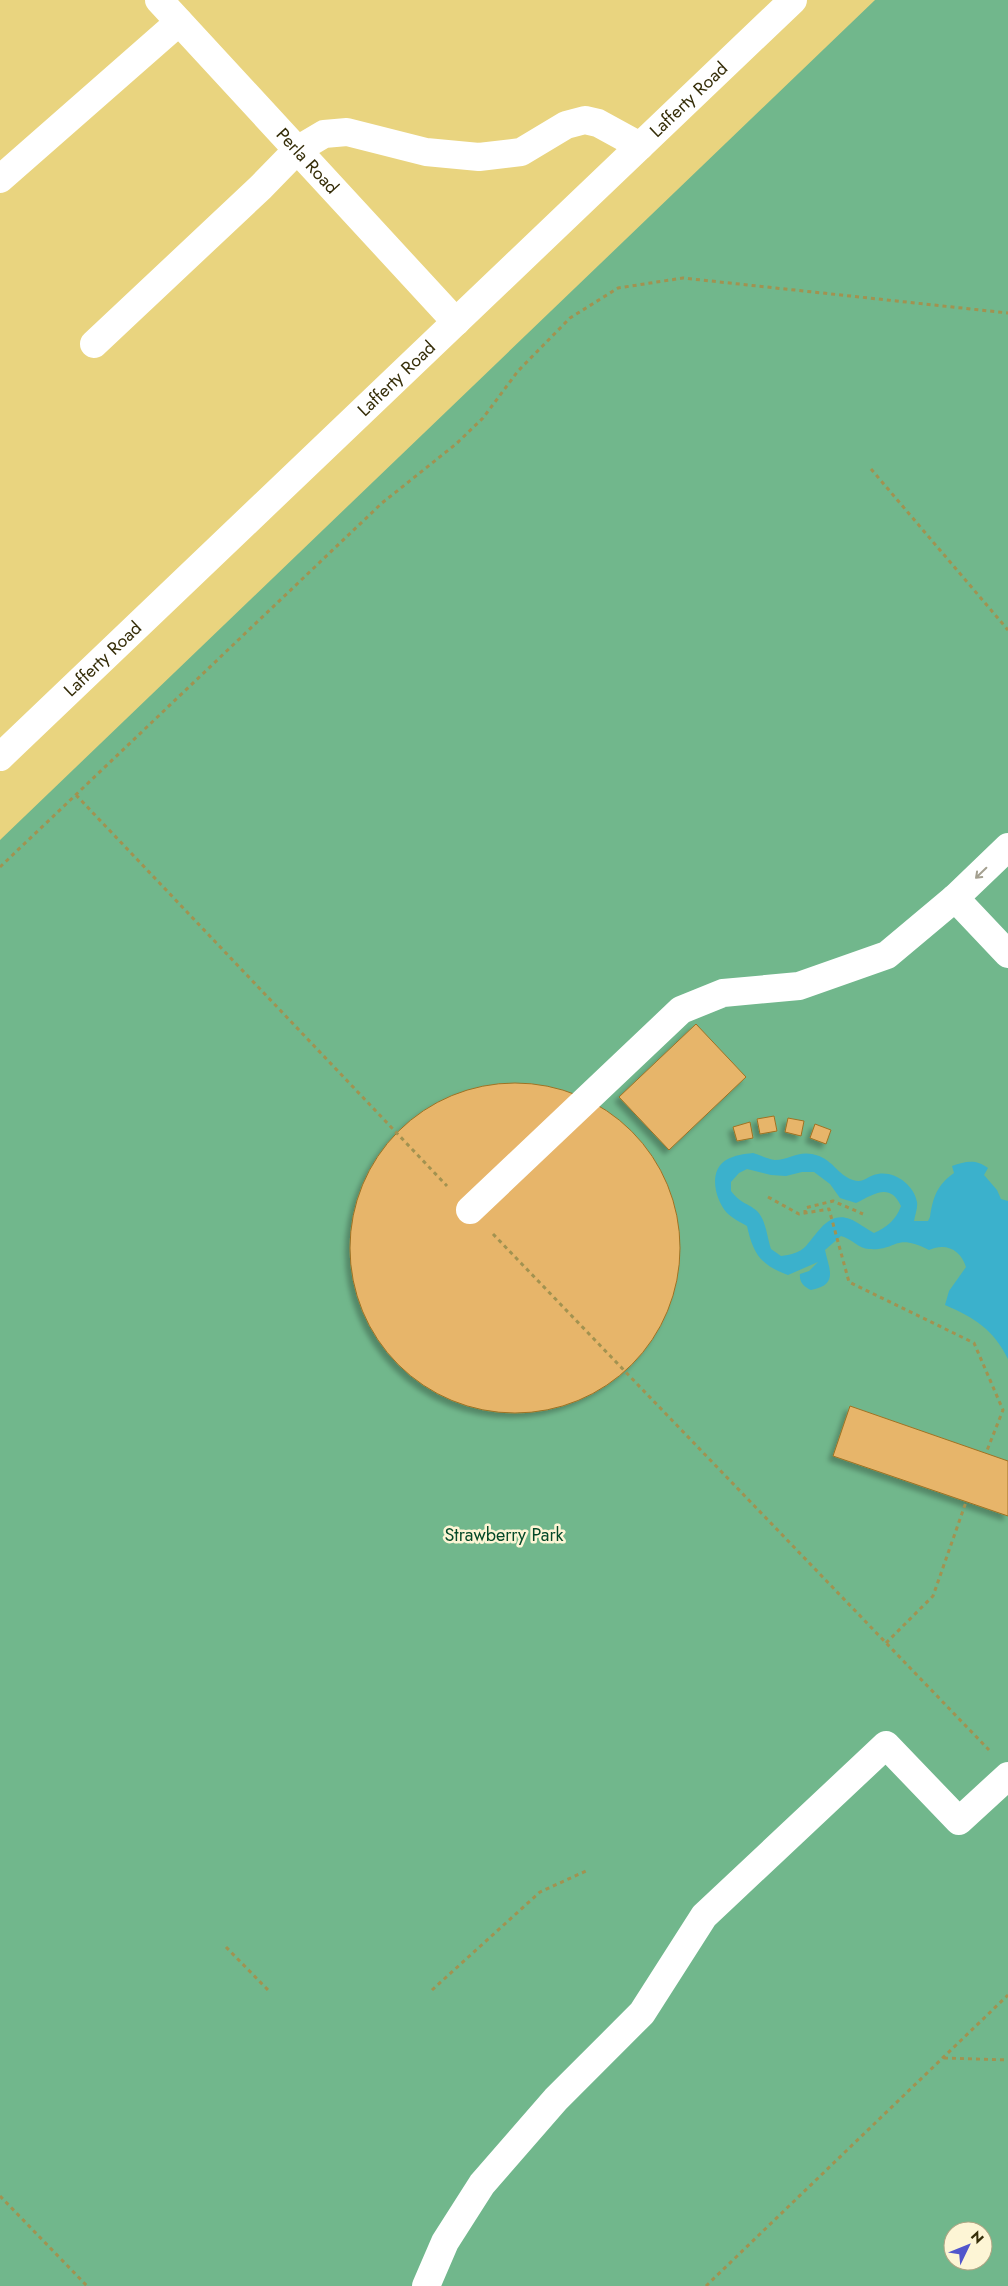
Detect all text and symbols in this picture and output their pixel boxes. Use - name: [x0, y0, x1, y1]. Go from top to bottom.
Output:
- street label: Lafferty Road: [644, 56, 733, 143]
- street label: Perla Road: [270, 122, 345, 200]
- street label: Lafferty Road: [352, 335, 441, 422]
- street label: Lafferty Road: [58, 615, 148, 703]
- one-way arrow: [976, 866, 988, 878]
- park label: Strawberry Park: [445, 1522, 564, 1548]
- north arrow: [943, 2221, 993, 2271]
- text: N: [966, 2226, 989, 2248]

